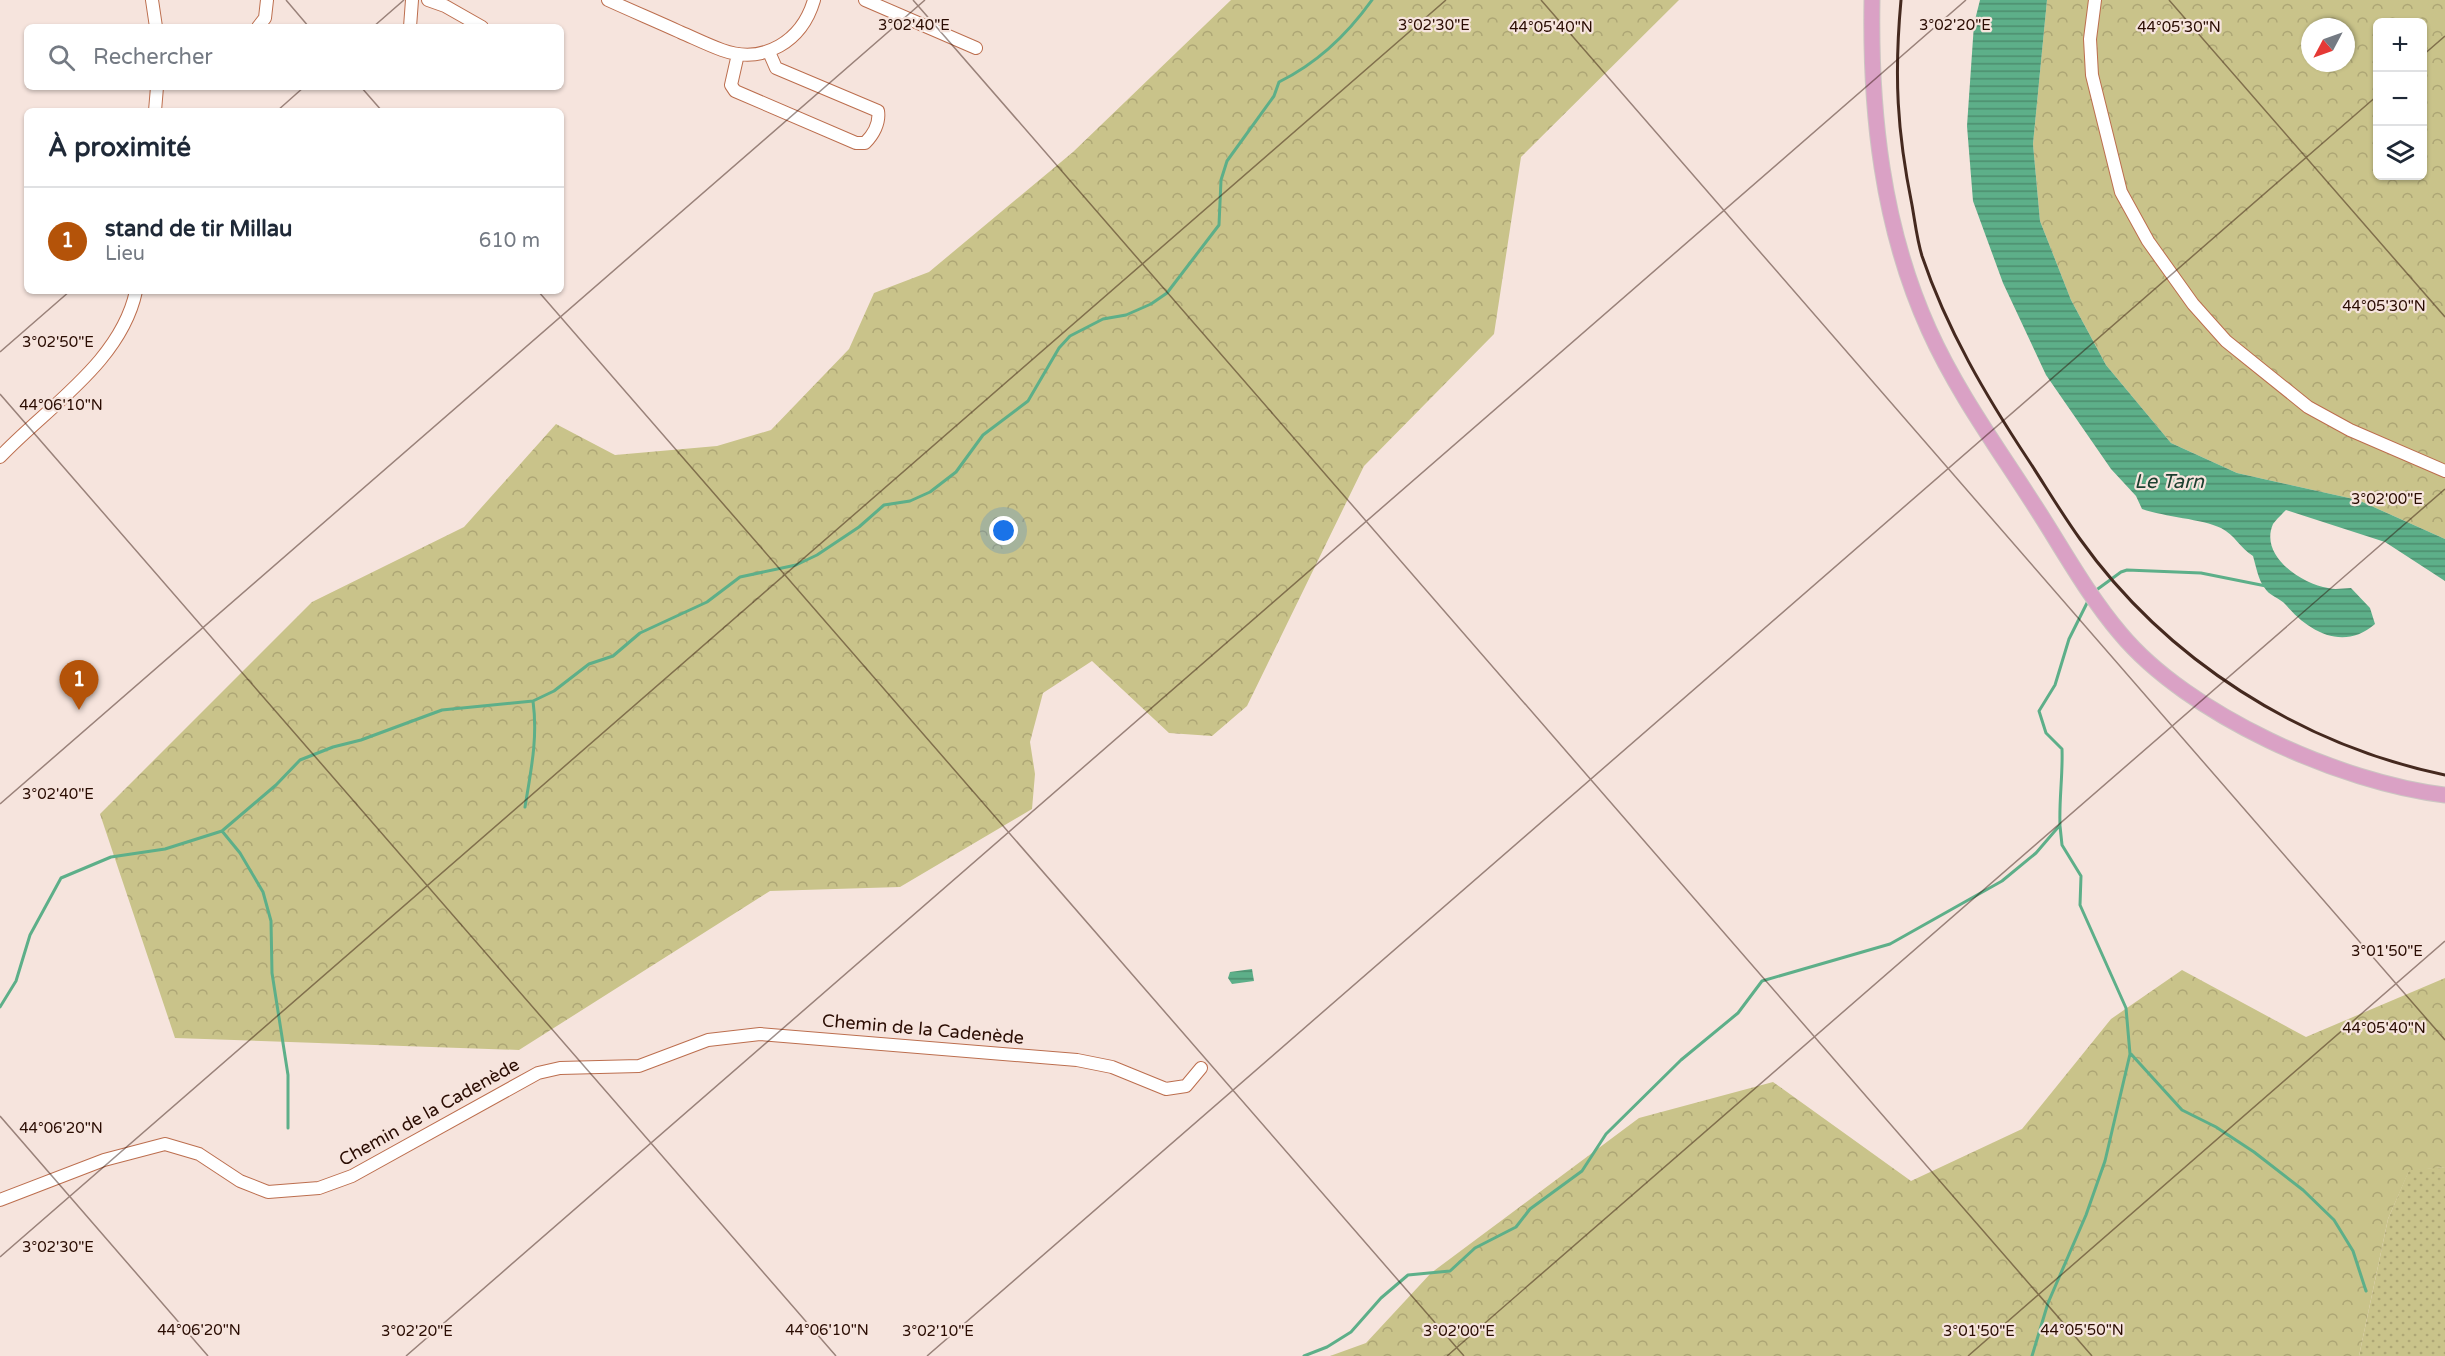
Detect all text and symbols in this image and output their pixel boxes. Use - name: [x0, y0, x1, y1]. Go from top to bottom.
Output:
- text: 3°02'40"E: [878, 16, 950, 34]
- text: 3°02'30"E: [1398, 16, 1470, 34]
- text: 3°02'20"E: [1919, 16, 1991, 34]
- text: 44°05'40"N: [1509, 18, 1593, 36]
- text: 44°05'30"N: [2137, 18, 2221, 36]
- north arrow: [2301, 18, 2355, 72]
- map controls: [2373, 18, 2427, 180]
- button: +: [2373, 18, 2427, 72]
- search box: [24, 24, 564, 90]
- icon: search: [45, 41, 78, 74]
- text: Rechercher: [93, 44, 213, 70]
- button: −: [2373, 72, 2427, 126]
- button: layers: [2373, 126, 2427, 180]
- text: À proximité: [48, 132, 191, 163]
- text: stand de tir Millau: [105, 216, 292, 242]
- text: 1: [61, 229, 74, 253]
- text: 610 m: [479, 229, 540, 253]
- text: Lieu: [105, 242, 145, 266]
- text: 44°05'30"N: [2342, 297, 2426, 315]
- text: 3°02'50"E: [22, 333, 94, 351]
- text: 44°06'10"N: [19, 396, 103, 414]
- water label: Le Tarn: [2134, 470, 2205, 494]
- text: 3°02'00"E: [2351, 490, 2423, 508]
- your location: [989, 516, 1018, 545]
- pin: 1: [60, 660, 98, 710]
- text: 3°02'40"E: [22, 785, 94, 803]
- text: 3°01'50"E: [2351, 942, 2423, 960]
- street label: Chemin de la Cadenède: [821, 1009, 1025, 1049]
- text: 44°05'40"N: [2342, 1019, 2426, 1037]
- street label: Chemin de la Cadenède: [335, 1053, 523, 1171]
- text: 44°06'20"N: [19, 1119, 103, 1137]
- text: 3°02'30"E: [22, 1238, 94, 1256]
- text: 44°06'20"N: [157, 1321, 241, 1339]
- text: 44°06'10"N: [785, 1321, 869, 1339]
- text: 44°05'50"N: [2040, 1321, 2124, 1339]
- text: 3°02'20"E: [381, 1322, 453, 1340]
- text: 3°02'10"E: [902, 1322, 974, 1340]
- text: 3°02'00"E: [1423, 1322, 1495, 1340]
- text: 3°01'50"E: [1943, 1322, 2015, 1340]

